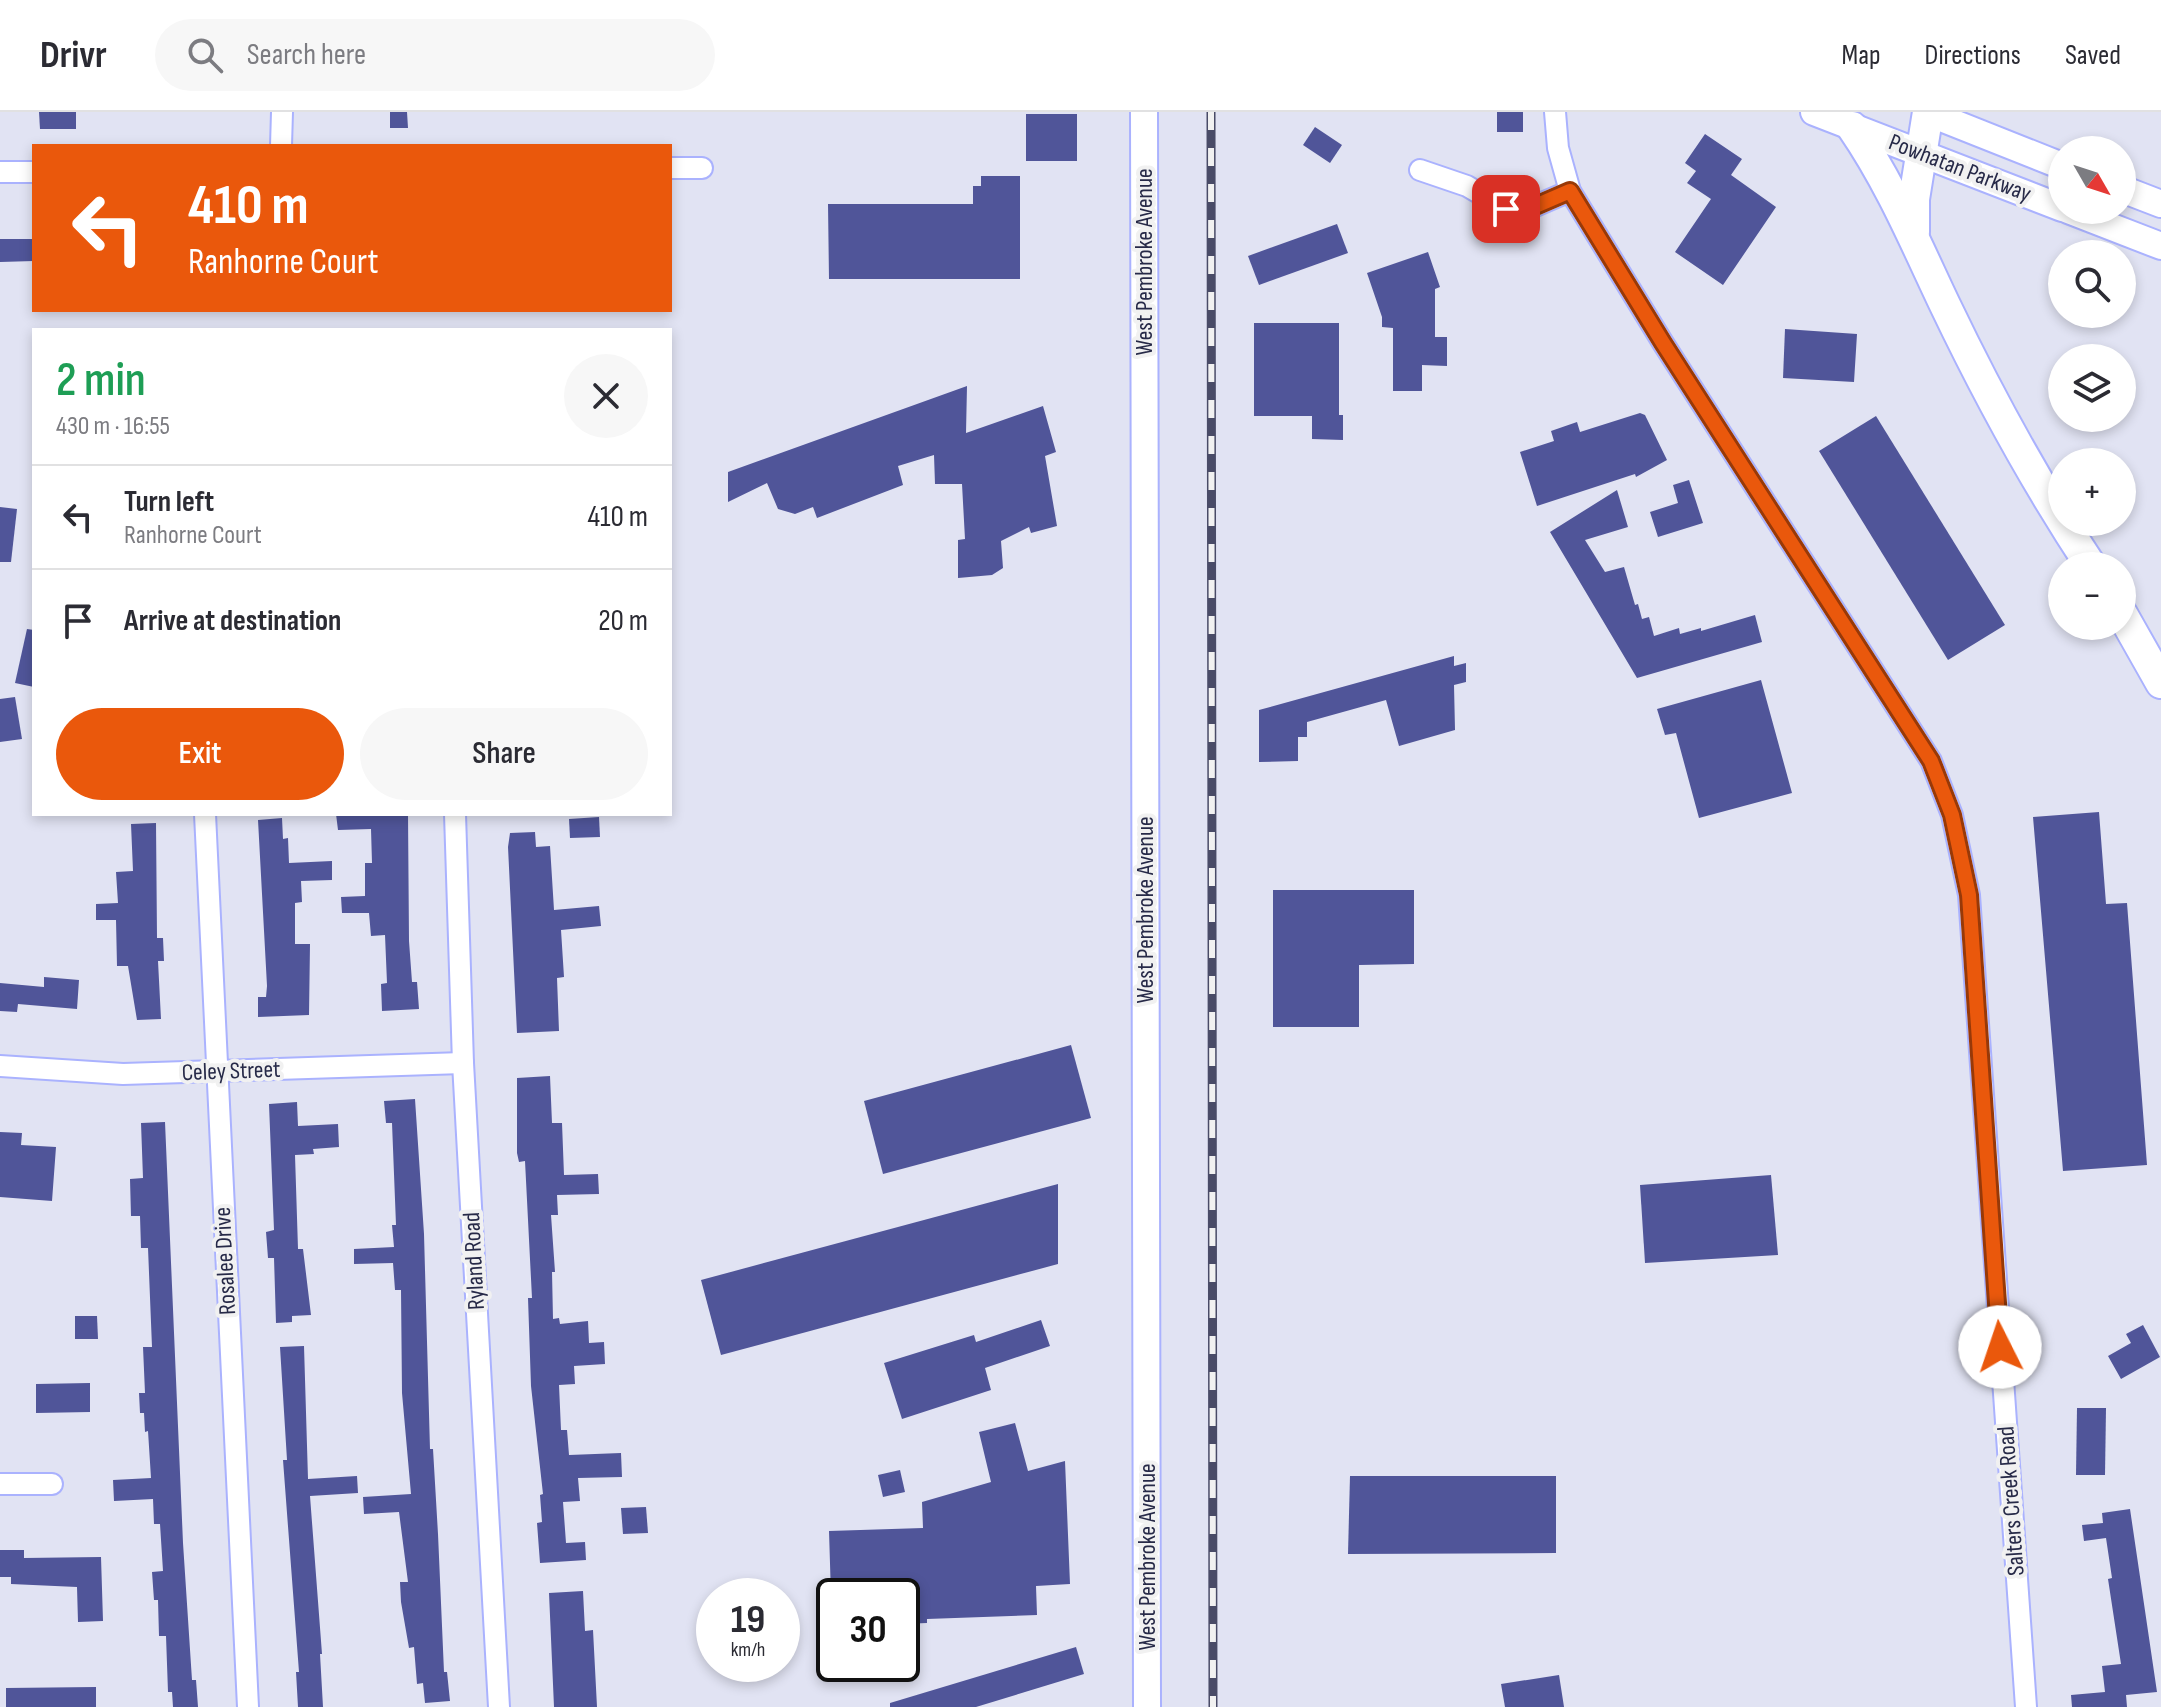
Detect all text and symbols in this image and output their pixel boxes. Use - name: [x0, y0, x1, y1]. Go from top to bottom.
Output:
- search box: [155, 19, 715, 91]
- text: Drivr: [40, 33, 107, 78]
- icon: search: [183, 33, 227, 77]
- text: Search here: [247, 37, 366, 73]
- text: Map: [1842, 39, 1881, 72]
- text: Directions: [1925, 39, 2021, 72]
- text: Saved: [2065, 39, 2121, 72]
- street label: Powhatan Parkway: [1885, 128, 2035, 208]
- north arrow: [2048, 136, 2136, 224]
- map controls: [2048, 136, 2136, 640]
- street label: West Pembroke Avenue: [1130, 168, 1159, 356]
- text: 410 m: [188, 173, 309, 240]
- pin: [1472, 175, 1540, 243]
- icon: left: [56, 176, 160, 280]
- icon: arrive: [1484, 187, 1528, 231]
- button: search: [2048, 240, 2136, 328]
- text: Ranhorne Court: [188, 241, 379, 284]
- button: layers: [2048, 344, 2136, 432]
- text: 2 min: [56, 352, 146, 409]
- button: close: [564, 354, 648, 438]
- text: 430 m · 16:55: [56, 411, 170, 442]
- button: +: [2048, 448, 2136, 536]
- text: Turn left: [124, 484, 214, 520]
- icon: left: [56, 495, 100, 539]
- text: 410 m: [587, 499, 648, 535]
- text: Ranhorne Court: [124, 520, 262, 551]
- button: −: [2048, 552, 2136, 640]
- icon: arrive: [56, 599, 100, 643]
- text: Arrive at destination: [124, 603, 341, 639]
- text: 20 m: [598, 603, 648, 639]
- button: Exit: [56, 708, 344, 800]
- button: Share: [360, 708, 648, 800]
- street label: West Pembroke Avenue: [1131, 816, 1160, 1004]
- street label: Celey Street: [181, 1055, 281, 1087]
- street label: Rosalee Drive: [208, 1206, 242, 1316]
- street label: Ryland Road: [457, 1211, 491, 1311]
- position arrow: [1958, 1305, 2042, 1389]
- street label: Salters Creek Road: [1991, 1425, 2031, 1577]
- street label: West Pembroke Avenue: [1133, 1463, 1162, 1651]
- speed limit sign: 30: [816, 1578, 920, 1682]
- text: 19: [731, 1596, 765, 1644]
- text: km/h: [731, 1638, 765, 1662]

